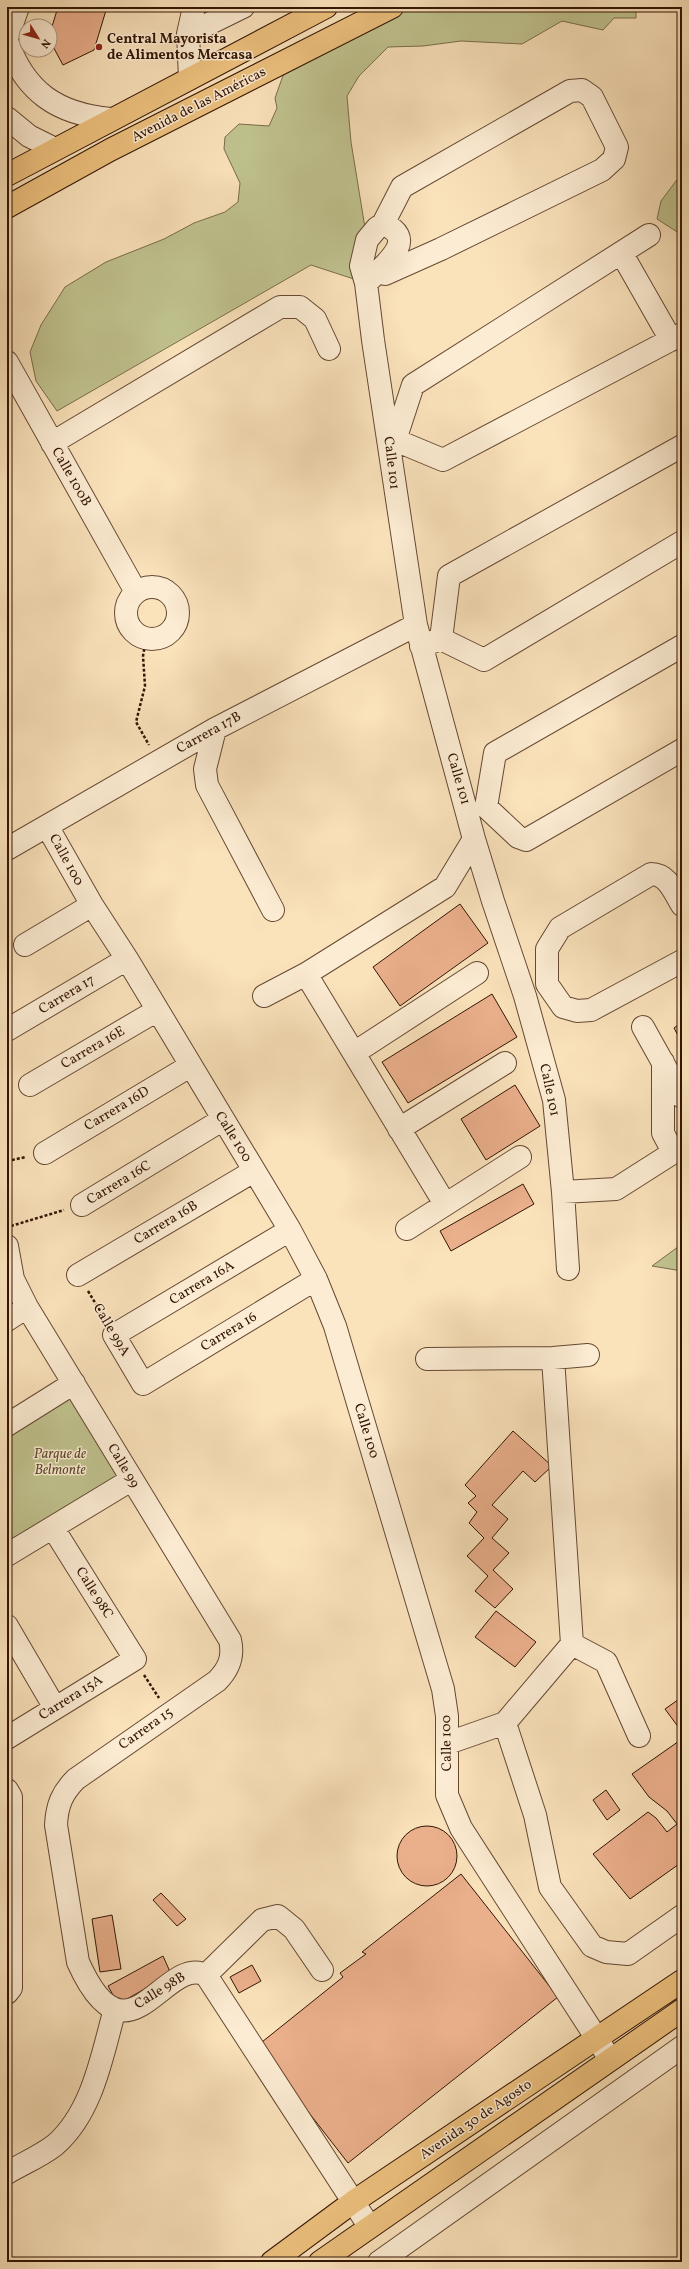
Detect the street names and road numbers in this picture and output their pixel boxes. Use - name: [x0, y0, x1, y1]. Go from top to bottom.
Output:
- street label: Avenida de las Américas: [128, 63, 270, 147]
- street label: Calle 101: [378, 435, 404, 491]
- street label: Calle 100B: [46, 444, 96, 510]
- street label: Carrera 17B: [173, 707, 245, 759]
- street label: Calle 101: [442, 751, 474, 807]
- street label: Calle 100: [44, 831, 88, 889]
- street label: Carrera 17: [35, 971, 99, 1019]
- street label: Carrera 16E: [57, 1022, 129, 1074]
- street label: Calle 101: [534, 1062, 564, 1118]
- street label: Carrera 16D: [81, 1082, 153, 1136]
- street label: Calle 100: [210, 1108, 256, 1166]
- street label: Carrera 16C: [83, 1156, 155, 1210]
- street label: Carrera 16B: [131, 1196, 201, 1250]
- street label: Carrera 16A: [166, 1256, 238, 1310]
- street label: Calle 99A: [88, 1300, 134, 1360]
- street label: Carrera 16: [197, 1308, 261, 1356]
- street label: Calle 100: [349, 1401, 383, 1461]
- street label: Calle 99: [102, 1440, 144, 1492]
- street label: Calle 98C: [71, 1564, 117, 1622]
- street label: Carrera 15A: [35, 1671, 107, 1725]
- street label: Carrera 15: [115, 1703, 177, 1755]
- street label: Calle 100: [437, 1715, 457, 1771]
- street label: Calle 98B: [131, 1968, 189, 2014]
- street label: Avenida 30 de Agosto: [416, 2075, 536, 2165]

